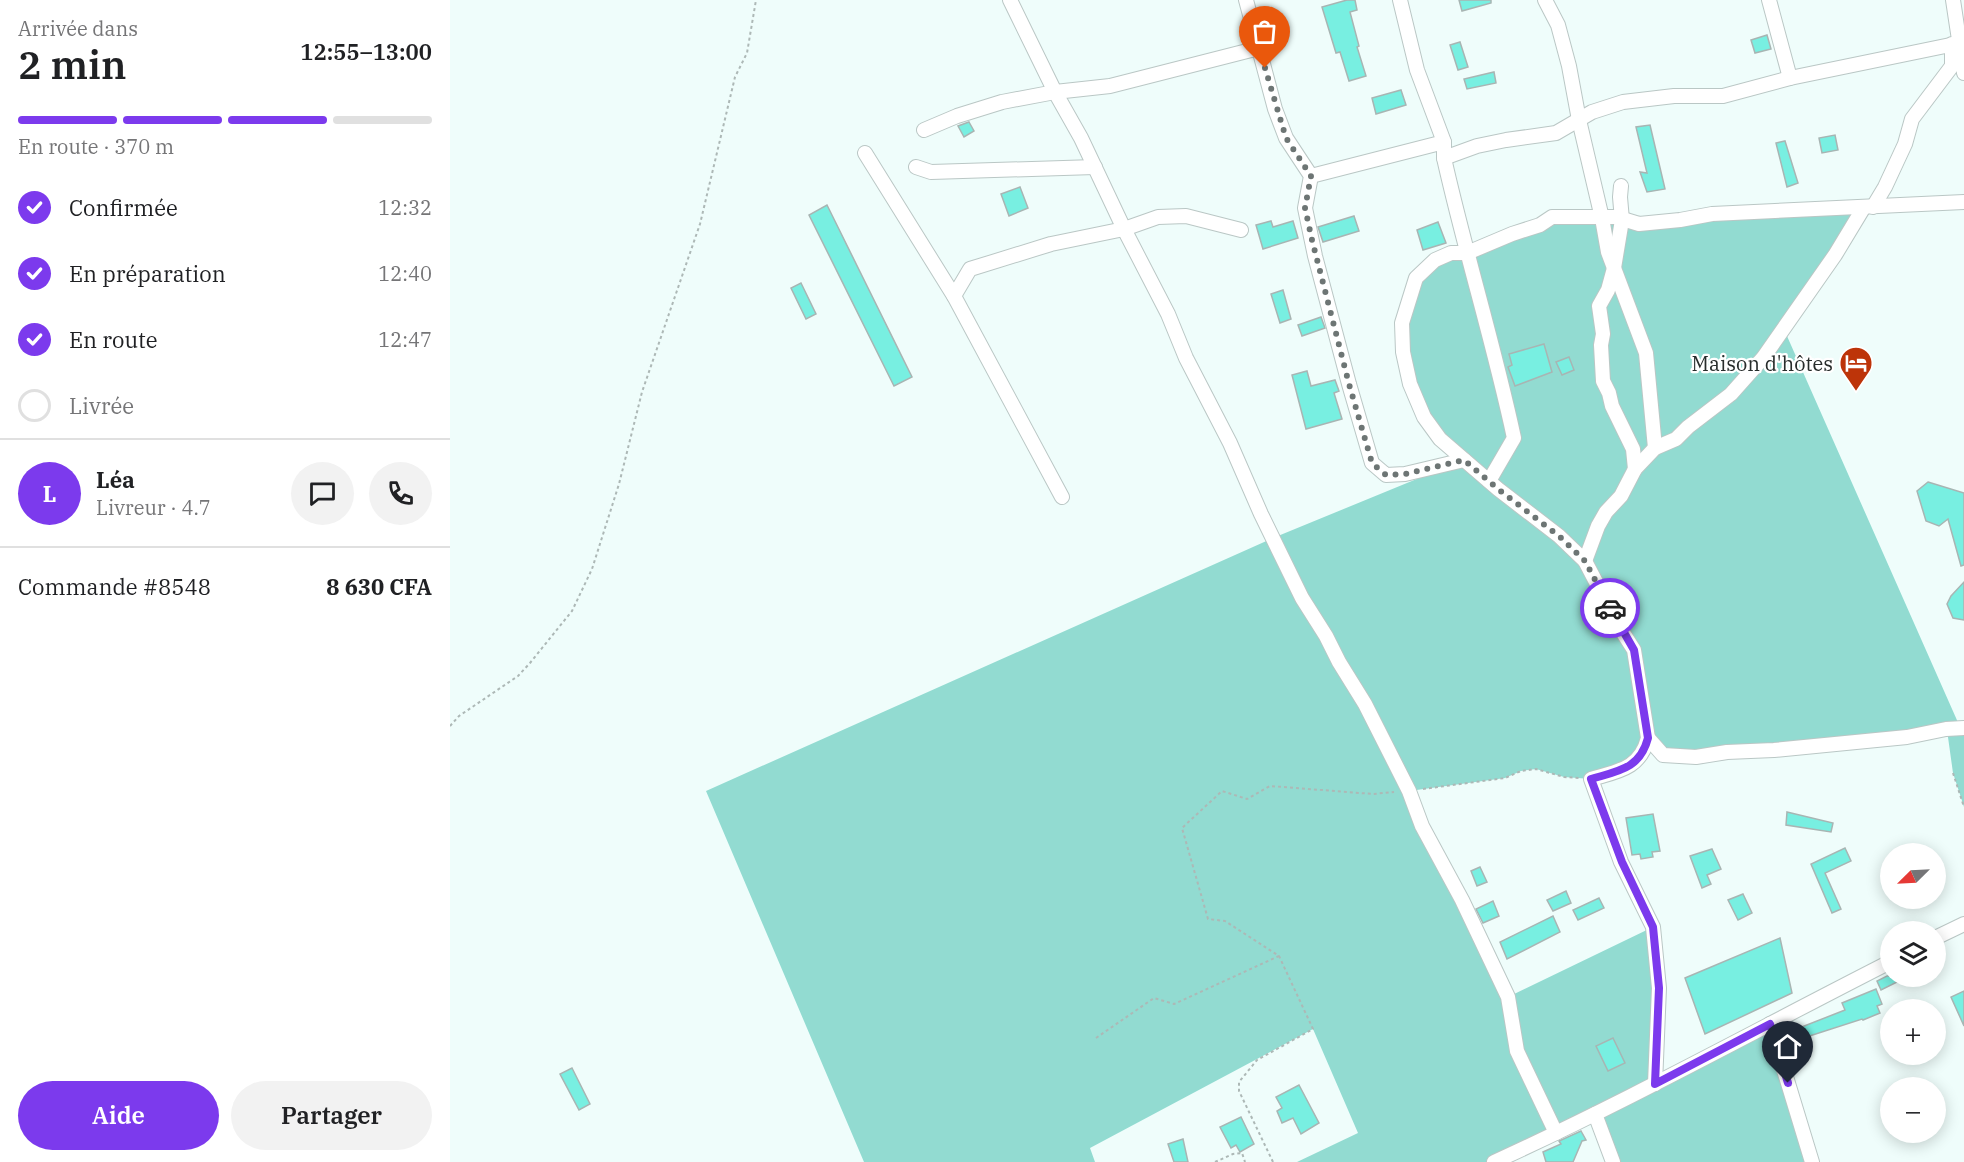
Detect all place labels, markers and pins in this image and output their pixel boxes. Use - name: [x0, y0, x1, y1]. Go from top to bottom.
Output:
- pin: [1239, 6, 1290, 68]
- hotel icon: Maison d'hôtes: [1838, 345, 1874, 392]
- place label: Maison d'hôtes: [1692, 350, 1833, 377]
- pin: [1762, 1021, 1813, 1083]

